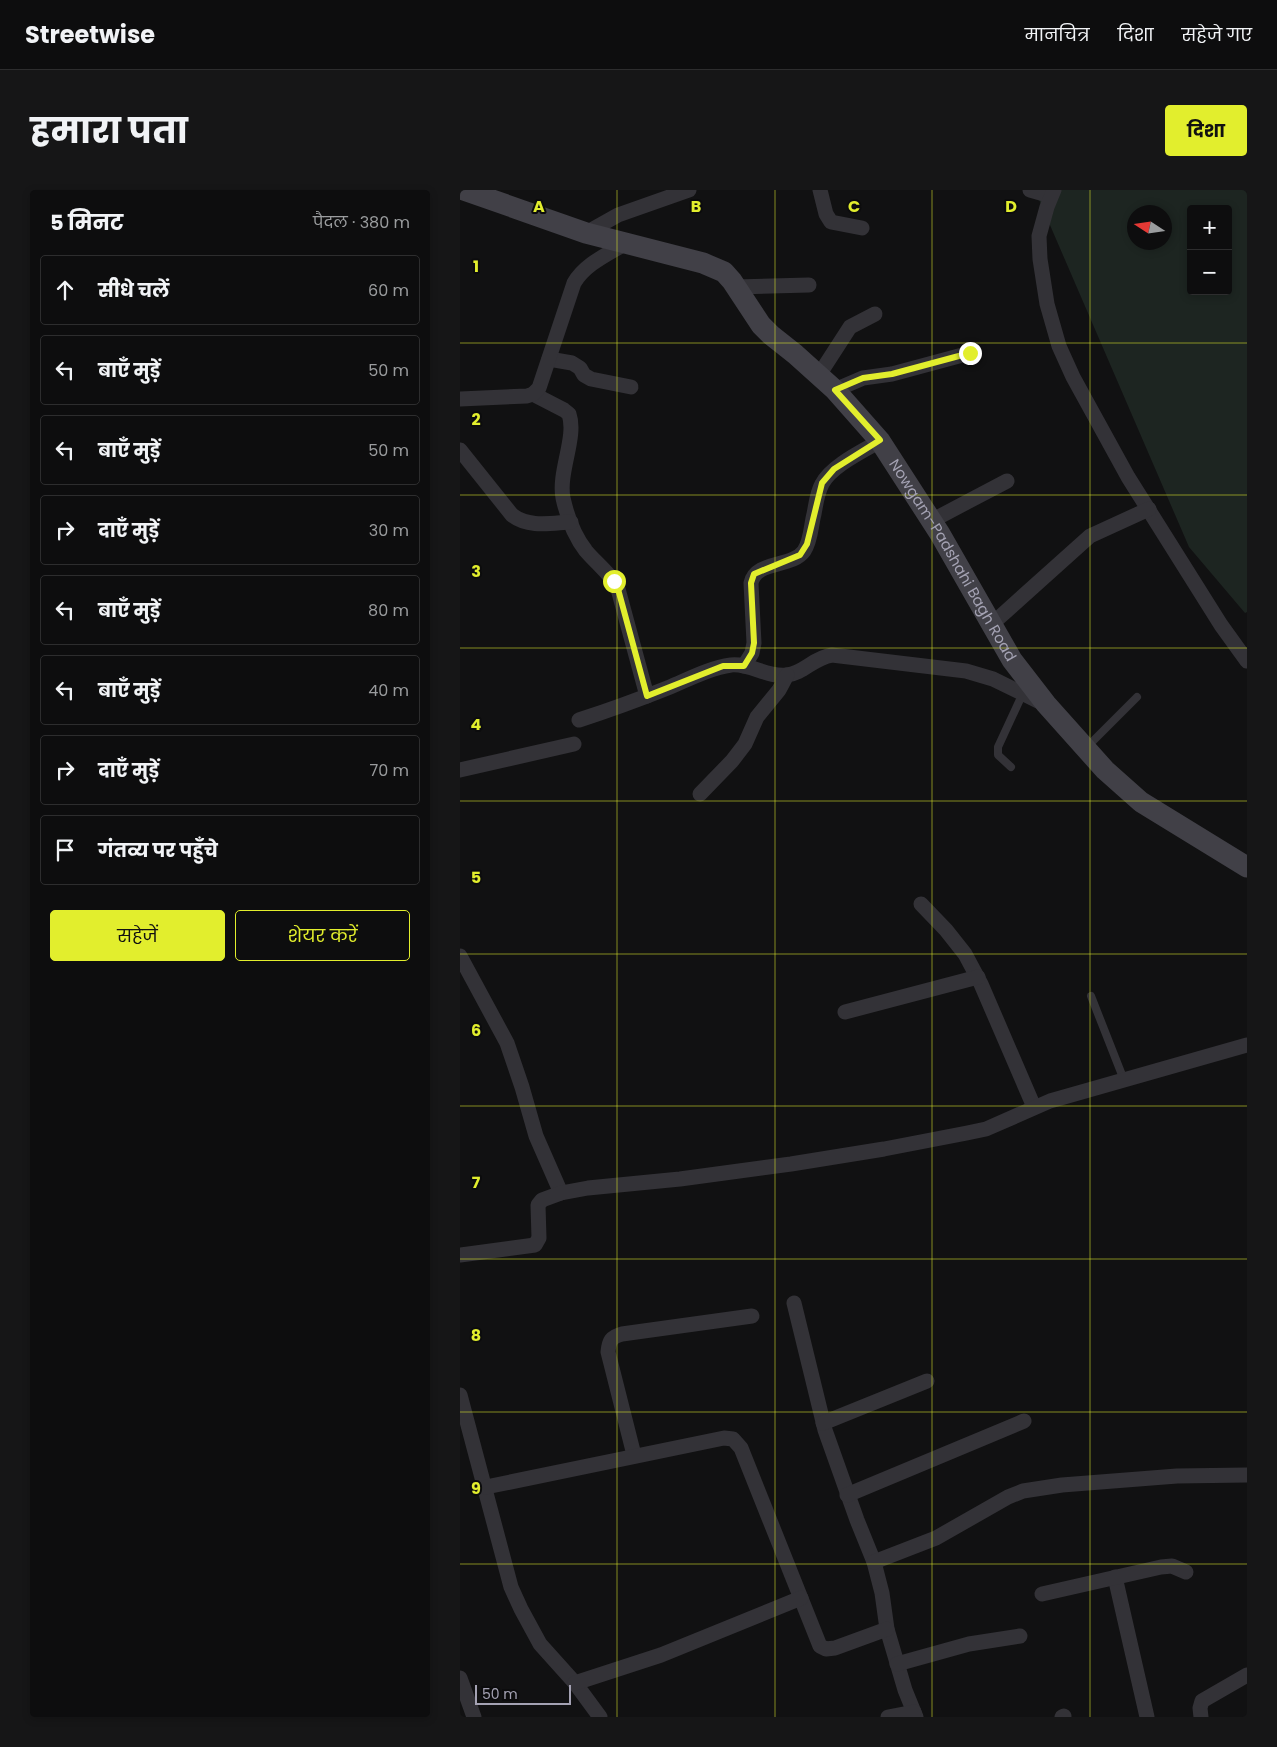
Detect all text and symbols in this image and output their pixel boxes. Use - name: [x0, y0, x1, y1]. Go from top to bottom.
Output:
- text: Streetwise: [25, 18, 155, 51]
- text: मानचित्र: [1025, 22, 1089, 47]
- text: दिशा: [1117, 22, 1154, 47]
- text: सहेजे गए: [1182, 22, 1252, 47]
- button: दिशा: [1165, 105, 1247, 156]
- text: हमारा पता: [30, 106, 188, 155]
- text: A: [533, 195, 545, 218]
- text: B: [691, 195, 701, 218]
- text: C: [848, 195, 860, 218]
- text: D: [1005, 195, 1017, 218]
- north arrow: [1127, 205, 1172, 250]
- map controls: [1187, 205, 1232, 295]
- button: +: [1187, 205, 1232, 250]
- text: 5 मिनट: [50, 208, 123, 237]
- text: पैदल · 380 m: [313, 211, 410, 234]
- button: −: [1187, 250, 1232, 295]
- text: 1: [473, 255, 479, 278]
- icon: ahead: [51, 276, 79, 304]
- text: सीधे चलें: [98, 277, 169, 304]
- text: 60 m: [368, 279, 409, 302]
- route end: [959, 342, 982, 365]
- icon: left: [51, 356, 79, 384]
- text: बाएँ मुड़ें: [98, 357, 160, 384]
- text: 50 m: [368, 359, 409, 382]
- text: 2: [471, 408, 481, 431]
- icon: left: [51, 436, 79, 464]
- text: बाएँ मुड़ें: [98, 437, 160, 464]
- text: 50 m: [368, 439, 409, 462]
- street label: Nowgam-Padshahi Bagh Road: [884, 455, 1022, 665]
- icon: right: [51, 516, 79, 544]
- text: दाएँ मुड़ें: [98, 517, 159, 544]
- text: 30 m: [369, 519, 409, 542]
- text: 3: [471, 560, 481, 583]
- route start: [603, 570, 626, 593]
- icon: left: [51, 596, 79, 624]
- text: बाएँ मुड़ें: [98, 597, 160, 624]
- text: 80 m: [368, 599, 409, 622]
- icon: left: [51, 676, 79, 704]
- text: बाएँ मुड़ें: [98, 677, 160, 704]
- text: 40 m: [368, 679, 409, 702]
- text: 4: [471, 713, 482, 736]
- icon: right: [51, 756, 79, 784]
- text: दाएँ मुड़ें: [98, 757, 159, 784]
- text: 70 m: [369, 759, 409, 782]
- icon: arrive: [51, 836, 79, 864]
- text: गंतव्य पर पहुँचे: [98, 837, 218, 864]
- text: 5: [471, 866, 481, 889]
- button: सहेजें: [50, 910, 225, 961]
- button: शेयर करें: [235, 910, 410, 961]
- text: 6: [471, 1019, 481, 1042]
- text: 7: [472, 1171, 481, 1194]
- text: 8: [471, 1324, 481, 1347]
- text: 9: [471, 1477, 481, 1500]
- scale bar: [475, 1682, 571, 1705]
- text: 50 m: [482, 1684, 518, 1704]

